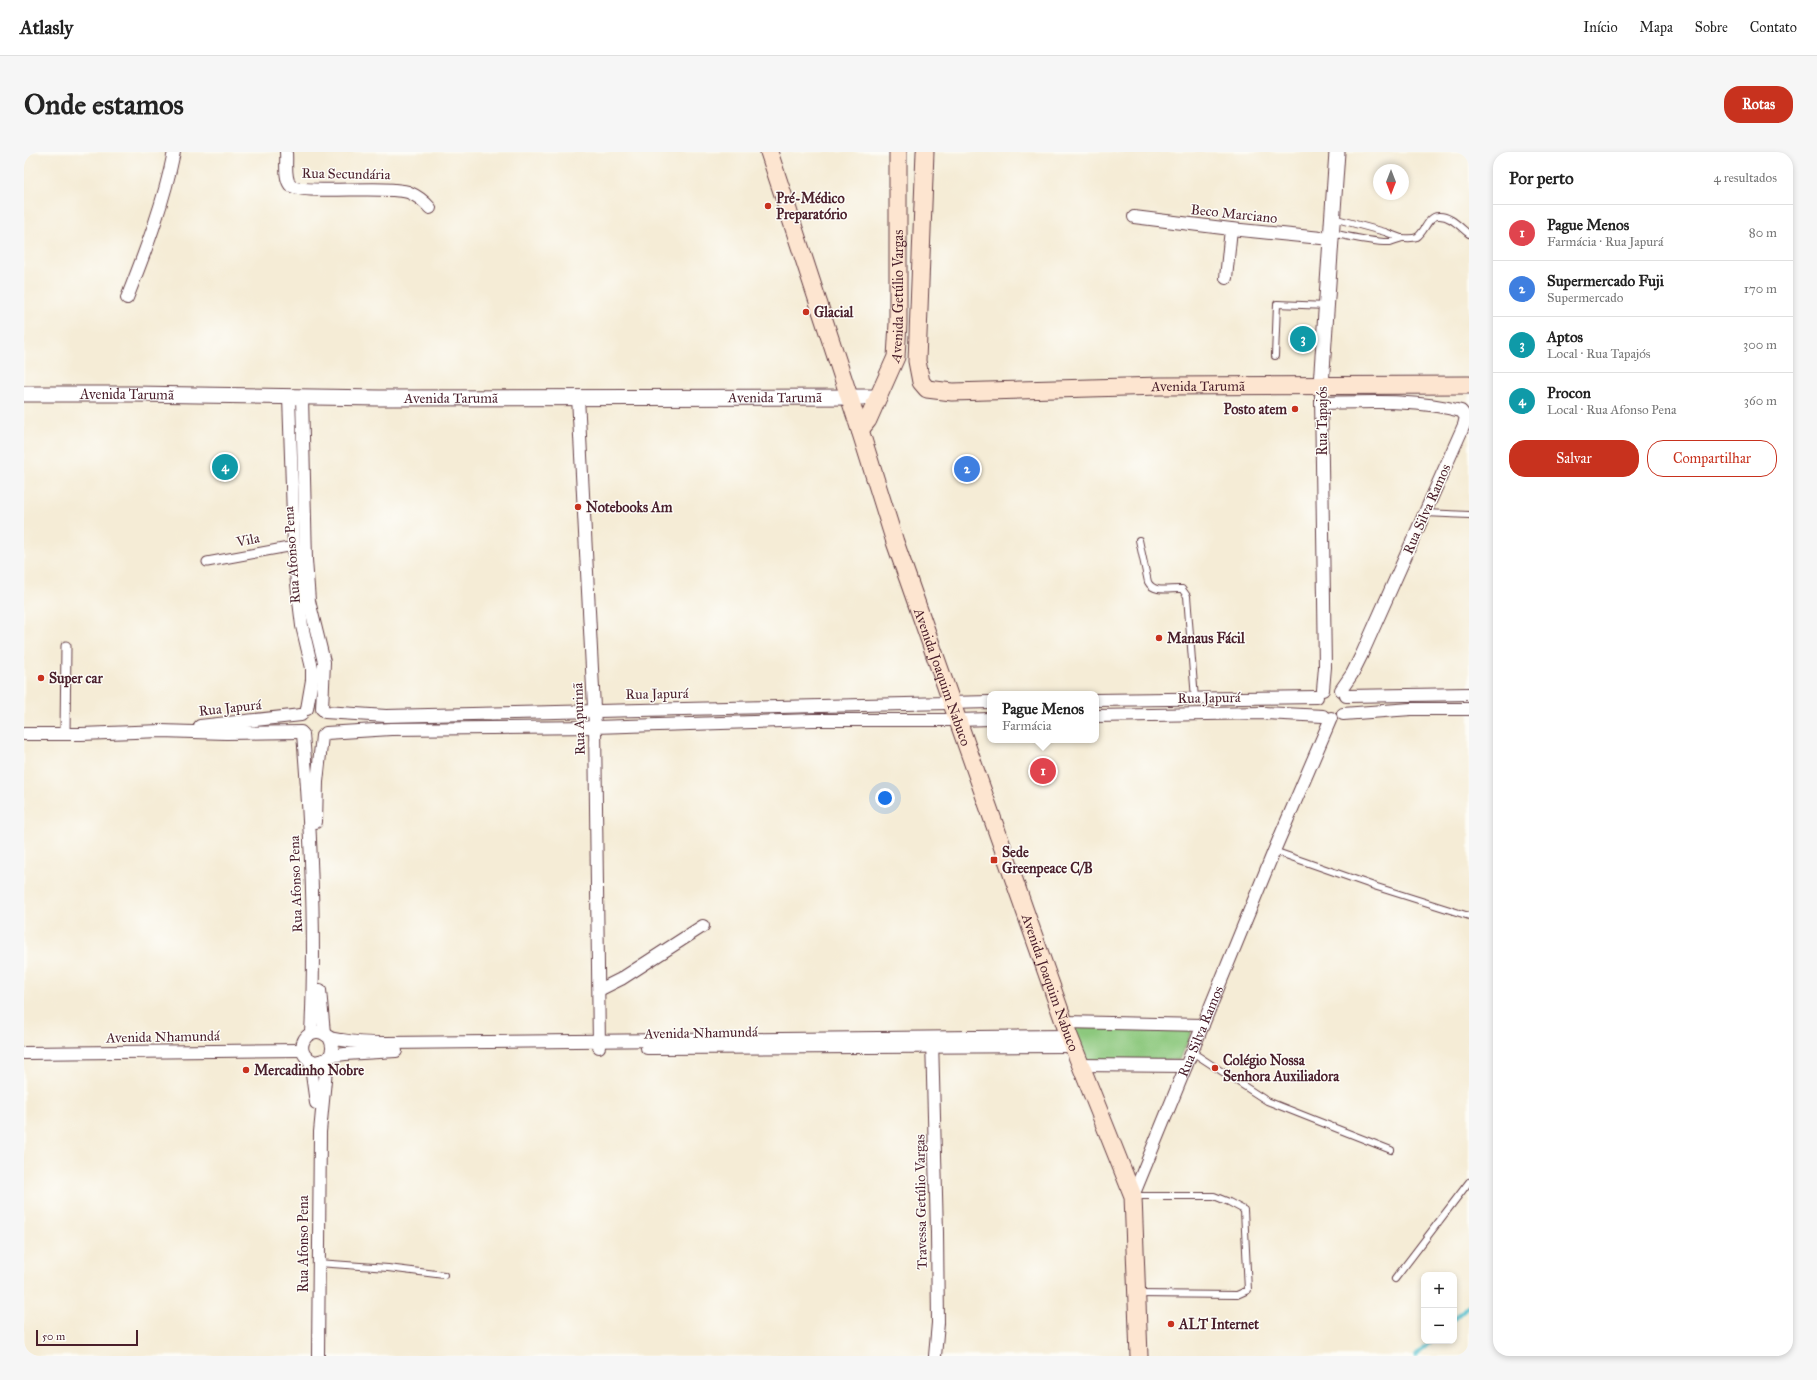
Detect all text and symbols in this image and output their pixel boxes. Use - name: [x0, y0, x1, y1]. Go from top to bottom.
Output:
- text: Atlasly: [20, 16, 73, 39]
- text: Início: [1583, 19, 1618, 36]
- text: Mapa: [1640, 19, 1673, 36]
- text: Sobre: [1695, 19, 1728, 36]
- text: Contato: [1750, 19, 1797, 36]
- button: Rotas: [1724, 86, 1793, 123]
- text: Onde estamos: [24, 87, 184, 122]
- north arrow: [1373, 164, 1409, 200]
- street label: Rua Secundária: [301, 165, 391, 183]
- text: Por perto: [1509, 168, 1574, 189]
- text: 4 resultados: [1714, 170, 1777, 186]
- place label: Pré-Médico Preparatório: [776, 190, 847, 224]
- marker: Pré-Médico Preparatório: [763, 201, 773, 211]
- street label: Beco Marciano: [1190, 201, 1278, 227]
- text: Pague Menos: [1547, 216, 1629, 234]
- text: 1: [1519, 225, 1525, 241]
- text: 80 m: [1749, 225, 1777, 241]
- street label: Avenida Getúlio Vargas: [886, 230, 907, 366]
- text: Farmácia · Rua Japurá: [1547, 234, 1663, 250]
- text: Supermercado Fuji: [1547, 272, 1664, 290]
- text: 2: [1519, 281, 1525, 297]
- text: 170 m: [1744, 281, 1777, 297]
- text: Supermercado: [1547, 290, 1623, 306]
- place label: Glacial: [814, 304, 855, 321]
- marker: Glacial: [801, 307, 811, 317]
- pin: 3: [1290, 324, 1316, 354]
- text: Aptos: [1547, 328, 1583, 346]
- text: 3: [1519, 337, 1525, 353]
- text: 300 m: [1743, 337, 1777, 353]
- text: Local · Rua Tapajós: [1547, 346, 1651, 362]
- street label: Avenida Tarumã: [1150, 377, 1245, 395]
- text: Procon: [1547, 384, 1591, 402]
- street label: Avenida Tarumã: [79, 386, 174, 403]
- street label: Rua Tapajós: [1314, 386, 1331, 456]
- street label: Avenida Tarumã: [403, 389, 498, 406]
- street label: Avenida Tarumã: [727, 389, 822, 406]
- text: 4: [1518, 393, 1526, 409]
- text: 360 m: [1744, 393, 1777, 409]
- place label: Posto atem: [1223, 401, 1287, 418]
- text: Local · Rua Afonso Pena: [1547, 402, 1676, 418]
- marker: Posto atem: [1290, 404, 1300, 414]
- button: Salvar: [1509, 440, 1639, 477]
- button: Compartilhar: [1647, 440, 1777, 477]
- pin: 4: [212, 452, 238, 482]
- pin: 2: [954, 454, 980, 484]
- street label: Rua Silva Ramos: [1400, 461, 1454, 557]
- place label: Notebooks Am: [586, 499, 673, 516]
- marker: Notebooks Am: [573, 502, 583, 512]
- street label: Rua Afonso Pena: [280, 506, 304, 604]
- street label: Vila: [234, 529, 261, 551]
- street label: Avenida Joaquim Nabuco: [910, 605, 975, 748]
- place label: Manaus Fácil: [1167, 630, 1246, 647]
- marker: Manaus Fácil: [1154, 633, 1164, 643]
- place label: Super car: [49, 670, 103, 688]
- marker: Super car: [36, 673, 46, 683]
- street label: Rua Apurinã: [569, 682, 589, 756]
- street label: Rua Japurá: [625, 685, 689, 704]
- street label: Rua Japurá: [1177, 689, 1241, 708]
- popup: [987, 691, 1099, 743]
- street label: Rua Japurá: [198, 696, 262, 721]
- text: Pague Menos: [1002, 700, 1084, 718]
- text: Farmácia: [1002, 718, 1051, 734]
- pin: 1: [1030, 756, 1056, 786]
- your location: [875, 788, 895, 808]
- street label: Rua Afonso Pena: [286, 835, 306, 933]
- place label: Sede Greenpeace C/B: [1002, 844, 1093, 878]
- marker: Sede Greenpeace C/B: [989, 855, 999, 865]
- street label: Avenida Joaquim Nabuco: [1018, 911, 1083, 1054]
- street label: Rua Silva Ramos: [1174, 983, 1227, 1079]
- street label: Avenida Nhamundá: [643, 1024, 758, 1043]
- street label: Avenida Nhamundá: [105, 1028, 220, 1047]
- place label: Colégio Nossa Senhora Auxiliadora: [1223, 1052, 1340, 1085]
- place label: Mercadinho Nobre: [254, 1062, 364, 1079]
- marker: Colégio Nossa Senhora Auxiliadora: [1210, 1063, 1220, 1073]
- marker: Mercadinho Nobre: [241, 1065, 251, 1075]
- street label: Travessa Getúlio Vargas: [911, 1134, 931, 1270]
- street label: Rua Afonso Pena: [295, 1195, 312, 1293]
- map controls: [1421, 1272, 1457, 1344]
- button: +: [1421, 1272, 1457, 1308]
- button: −: [1421, 1308, 1457, 1344]
- place label: ALT Internet: [1178, 1316, 1259, 1333]
- marker: ALT Internet: [1166, 1319, 1176, 1329]
- scale bar: [36, 1328, 138, 1347]
- text: 50 m: [42, 1330, 65, 1343]

